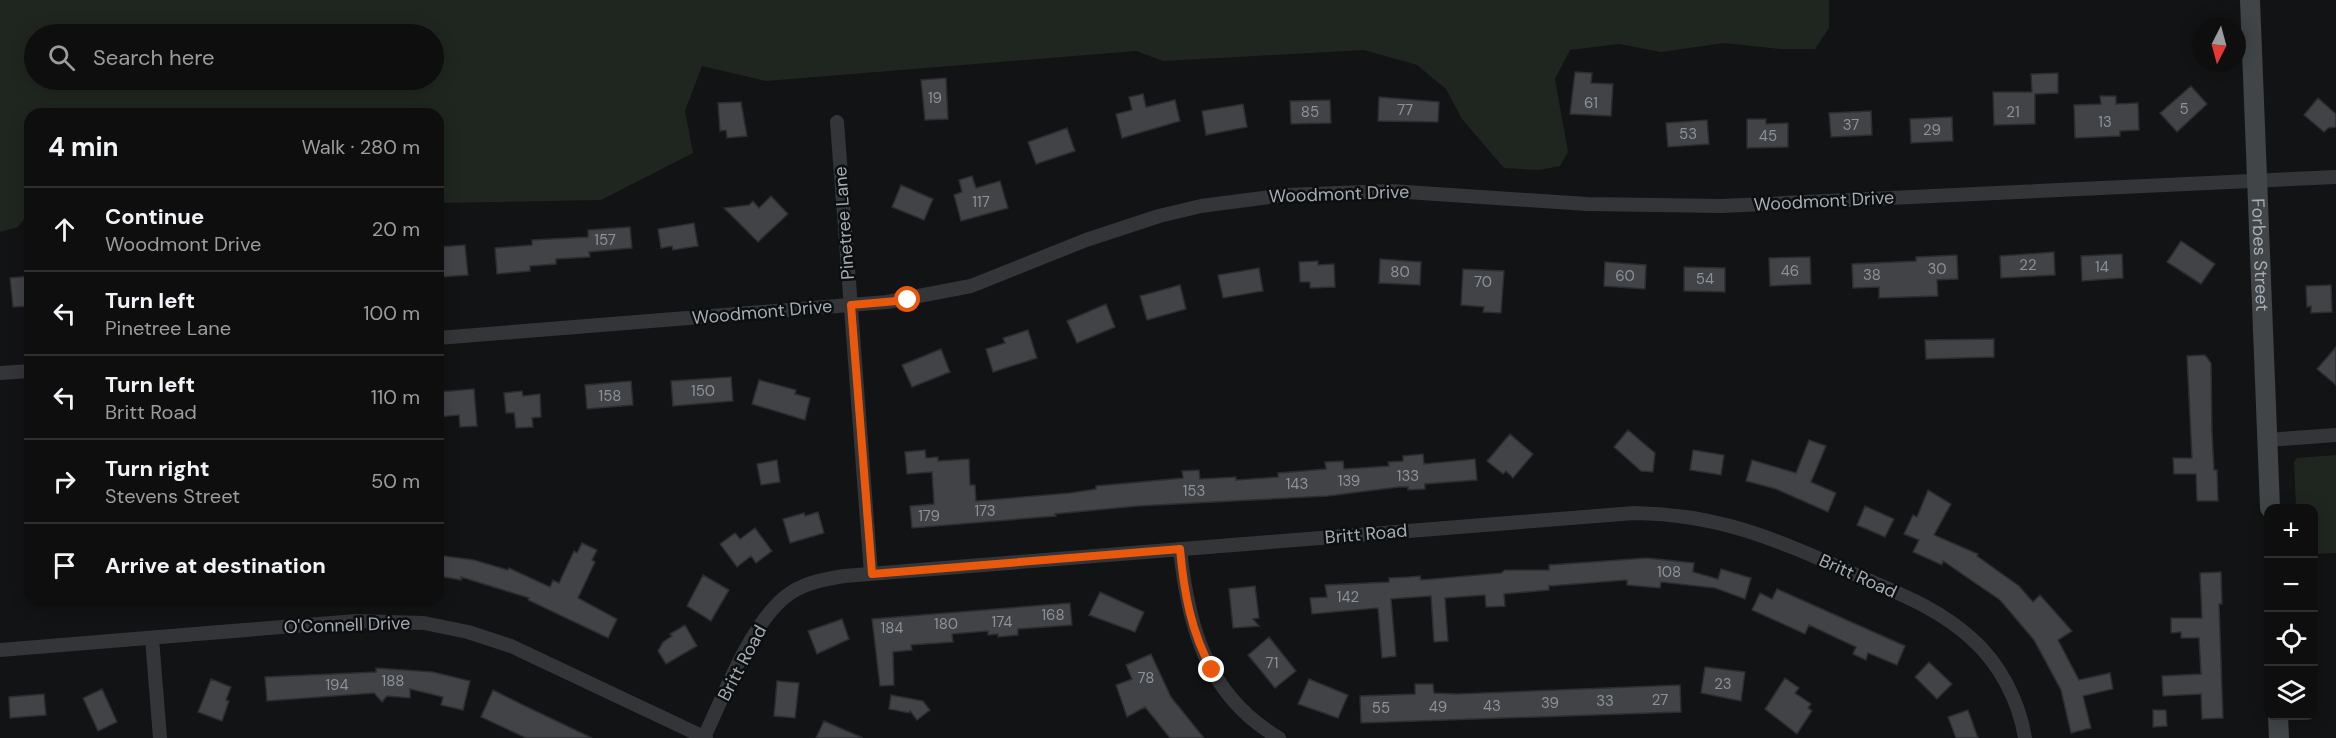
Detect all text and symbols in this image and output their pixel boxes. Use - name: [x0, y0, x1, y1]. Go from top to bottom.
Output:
- north arrow: [2192, 18, 2246, 72]
- search box: [24, 24, 444, 90]
- icon: search: [45, 41, 78, 74]
- text: Search here: [93, 43, 214, 72]
- house number: 19: [928, 88, 942, 108]
- house number: 61: [1584, 93, 1598, 113]
- house number: 5: [2179, 99, 2189, 119]
- house number: 77: [1397, 100, 1413, 120]
- house number: 85: [1301, 102, 1319, 122]
- house number: 21: [2006, 102, 2020, 122]
- house number: 13: [2098, 112, 2112, 132]
- house number: 37: [1843, 115, 1859, 135]
- house number: 29: [1923, 120, 1941, 140]
- house number: 53: [1679, 124, 1697, 144]
- house number: 45: [1759, 126, 1777, 146]
- text: 4 min: [48, 130, 119, 164]
- text: Walk · 280 m: [301, 134, 420, 160]
- street label: Pinetree Lane: [828, 166, 860, 280]
- street label: Woodmont Drive: [1268, 180, 1410, 208]
- street label: Woodmont Drive: [1753, 185, 1895, 217]
- house number: 117: [972, 192, 990, 212]
- street label: Forbes Street: [2246, 198, 2274, 312]
- text: Continue: [105, 202, 204, 231]
- icon: ahead: [48, 213, 81, 246]
- text: 20 m: [372, 216, 420, 242]
- house number: 157: [594, 230, 616, 250]
- text: Woodmont Drive: [105, 231, 261, 257]
- house number: 22: [2019, 255, 2037, 275]
- house number: 14: [2095, 257, 2109, 277]
- house number: 30: [1927, 259, 1947, 279]
- house number: 46: [1781, 261, 1799, 281]
- house number: 80: [1390, 262, 1410, 282]
- house number: 38: [1863, 265, 1881, 285]
- house number: 60: [1615, 266, 1635, 286]
- house number: 54: [1696, 269, 1714, 289]
- house number: 70: [1474, 272, 1492, 292]
- text: Turn left: [105, 286, 195, 315]
- route start: [894, 286, 920, 312]
- street label: Woodmont Drive: [691, 294, 833, 330]
- icon: left: [48, 297, 81, 330]
- text: 100 m: [363, 300, 420, 326]
- text: Pinetree Lane: [105, 315, 231, 341]
- text: Turn left: [105, 370, 195, 399]
- icon: left: [48, 381, 81, 414]
- house number: 150: [691, 381, 715, 401]
- text: 110 m: [371, 384, 420, 410]
- house number: 158: [599, 386, 621, 406]
- text: Britt Road: [105, 399, 197, 425]
- text: Turn right: [105, 454, 210, 483]
- icon: right: [48, 465, 81, 498]
- house number: 133: [1397, 466, 1419, 486]
- text: 50 m: [371, 468, 420, 494]
- house number: 139: [1338, 471, 1360, 491]
- house number: 143: [1286, 474, 1308, 494]
- house number: 153: [1183, 481, 1205, 501]
- text: Stevens Street: [105, 483, 240, 509]
- house number: 173: [974, 501, 996, 521]
- map controls: [2264, 504, 2318, 720]
- button: +: [2264, 504, 2318, 558]
- house number: 179: [918, 506, 940, 526]
- street label: Britt Road: [1324, 518, 1408, 550]
- street label: Britt Road: [1815, 548, 1901, 604]
- icon: arrive: [48, 549, 81, 582]
- text: Arrive at destination: [105, 551, 326, 580]
- button: −: [2264, 558, 2318, 612]
- house number: 108: [1657, 562, 1681, 582]
- house number: 142: [1337, 587, 1359, 607]
- house number: 168: [1041, 605, 1065, 625]
- street label: O'Connell Drive: [283, 611, 411, 639]
- house number: 174: [992, 612, 1012, 632]
- button: locate: [2264, 612, 2318, 666]
- house number: 180: [934, 614, 958, 634]
- house number: 184: [881, 618, 903, 638]
- street label: Britt Road: [712, 621, 772, 705]
- house number: 71: [1266, 653, 1278, 673]
- route end: [1198, 656, 1224, 682]
- button: layers: [2264, 666, 2318, 720]
- house number: 78: [1138, 668, 1154, 688]
- house number: 188: [382, 671, 404, 691]
- house number: 23: [1714, 674, 1732, 694]
- house number: 194: [325, 675, 349, 695]
- house number: 27: [1652, 690, 1668, 710]
- house number: 33: [1596, 691, 1614, 711]
- house number: 39: [1541, 693, 1559, 713]
- house number: 43: [1483, 696, 1501, 716]
- house number: 49: [1429, 697, 1447, 717]
- house number: 55: [1372, 698, 1390, 718]

